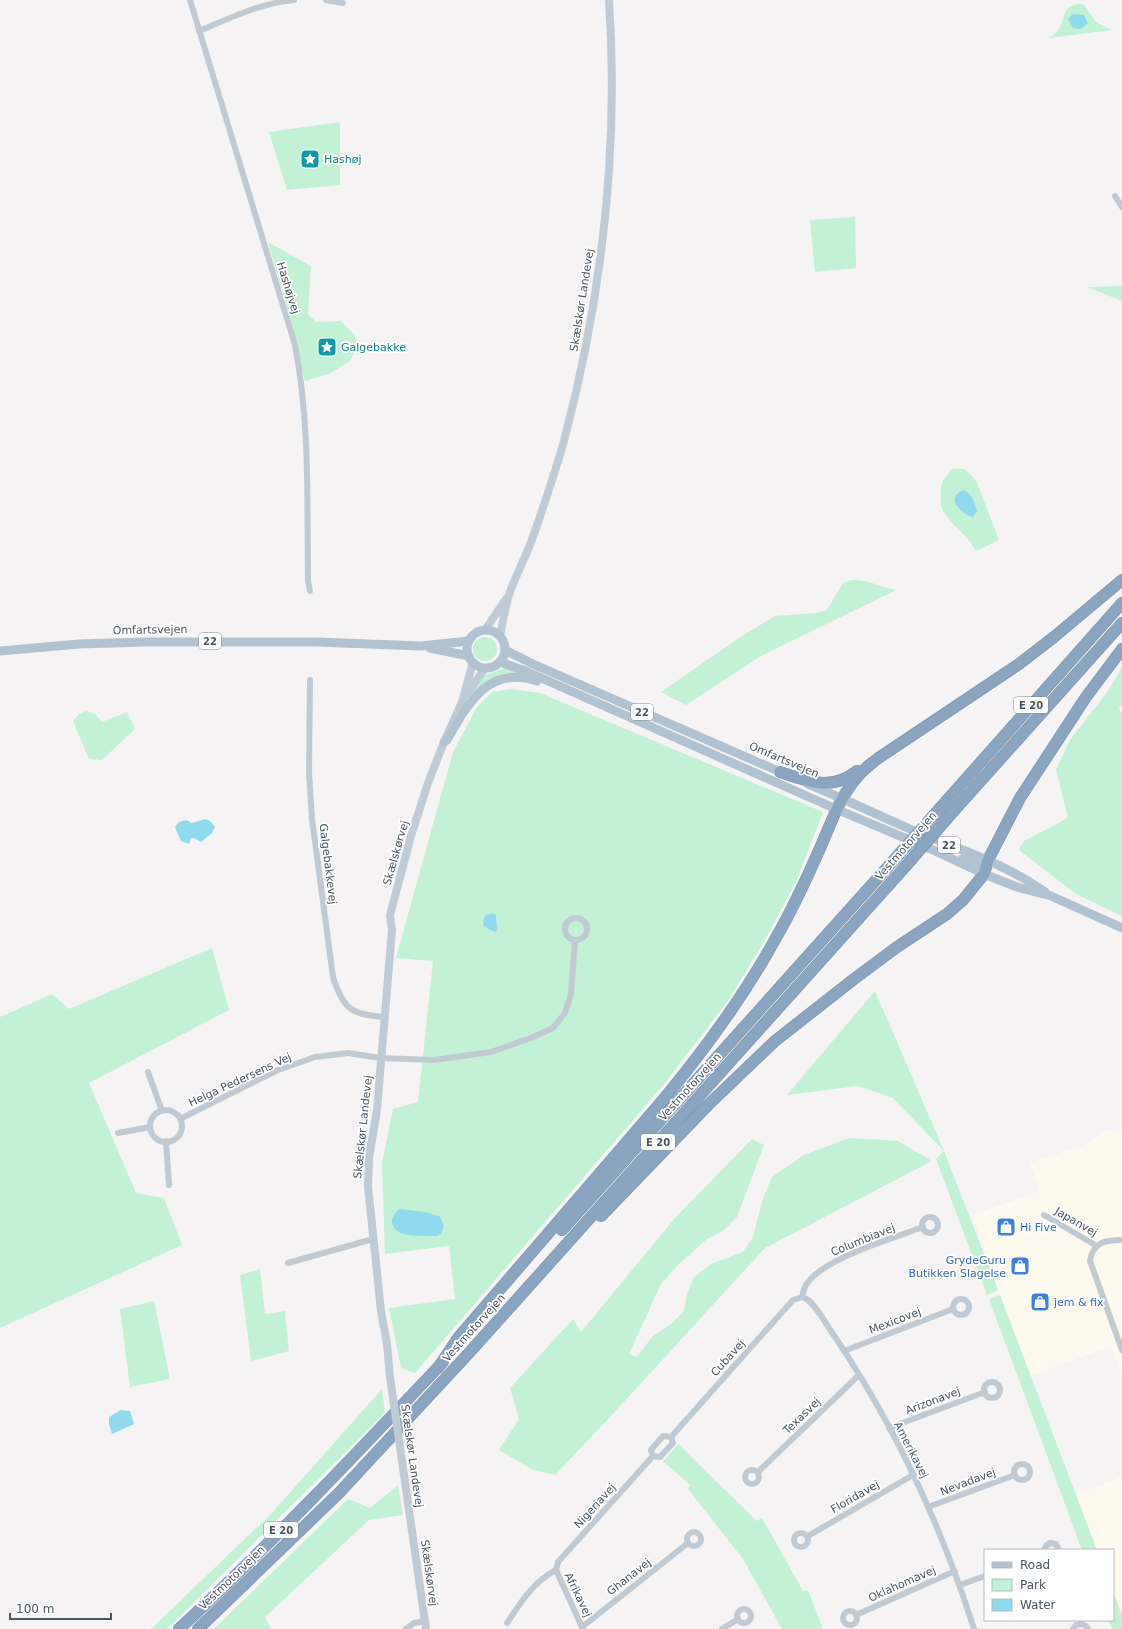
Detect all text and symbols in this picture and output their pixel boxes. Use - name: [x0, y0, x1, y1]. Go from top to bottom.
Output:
- place icon: Hashøj: [299, 148, 321, 170]
- place label: Hashøj: [324, 153, 362, 166]
- street label: Skælskør Landevej: [567, 248, 597, 352]
- street label: Hashøjvej: [274, 260, 302, 316]
- place icon: Galgebakke: [316, 336, 338, 358]
- place label: Galgebakke: [341, 341, 406, 354]
- street label: Omfartsvejen: [113, 623, 187, 637]
- road number: 22: [199, 633, 221, 649]
- road number: E 20: [1014, 697, 1048, 713]
- road number: 22: [631, 704, 653, 720]
- street label: Omfartsvejen: [747, 739, 821, 781]
- street label: Vestmotorvejen: [873, 809, 939, 883]
- street label: Skælskørvej: [381, 819, 411, 887]
- street label: Galgebakkevej: [317, 823, 339, 905]
- road number: 22: [938, 837, 960, 853]
- street label: Helga Pedersens Vej: [187, 1050, 293, 1110]
- street label: Vestmotorvejen: [656, 1050, 724, 1124]
- street label: Skælskør Landevej: [351, 1075, 375, 1179]
- road number: E 20: [641, 1134, 675, 1150]
- street label: Japanvej: [1052, 1204, 1100, 1239]
- shop icon: Hi Five: [995, 1216, 1017, 1238]
- street label: Columbiavej: [829, 1221, 897, 1259]
- place label: Hi Five: [1020, 1221, 1057, 1234]
- place label: GrydeGuru Butikken Slagelse: [908, 1254, 1006, 1280]
- shop icon: GrydeGuru Butikken Slagelse: [1009, 1255, 1031, 1277]
- street label: Vestmotorvejen: [440, 1291, 508, 1365]
- shop icon: jem & fix: [1029, 1291, 1051, 1313]
- place label: jem & fix: [1053, 1296, 1104, 1309]
- street label: Mexicovej: [867, 1305, 923, 1337]
- street label: Cubavej: [708, 1337, 748, 1379]
- street label: Arizonavej: [904, 1385, 962, 1417]
- street label: Texasvej: [780, 1395, 823, 1438]
- street label: Skælskør Landevej: [398, 1404, 426, 1508]
- street label: Amerikavej: [891, 1419, 931, 1481]
- street label: Nevadavej: [938, 1465, 998, 1499]
- street label: Floridavej: [828, 1478, 882, 1516]
- street label: Nigeriavej: [572, 1481, 618, 1531]
- road number: E 20: [264, 1522, 298, 1538]
- street label: Skælskørvej: [418, 1539, 440, 1607]
- street label: Vestmotorvejen: [196, 1543, 268, 1613]
- legend: [984, 1549, 1114, 1621]
- street label: Ghanavej: [604, 1556, 654, 1598]
- text: Road: [1020, 1558, 1050, 1572]
- street label: Oklahomavej: [866, 1563, 938, 1605]
- street label: Afrikavej: [562, 1571, 594, 1619]
- text: Park: [1020, 1578, 1046, 1592]
- scale bar: [10, 1595, 111, 1621]
- text: Water: [1020, 1598, 1056, 1612]
- text: 100 m: [16, 1602, 54, 1616]

